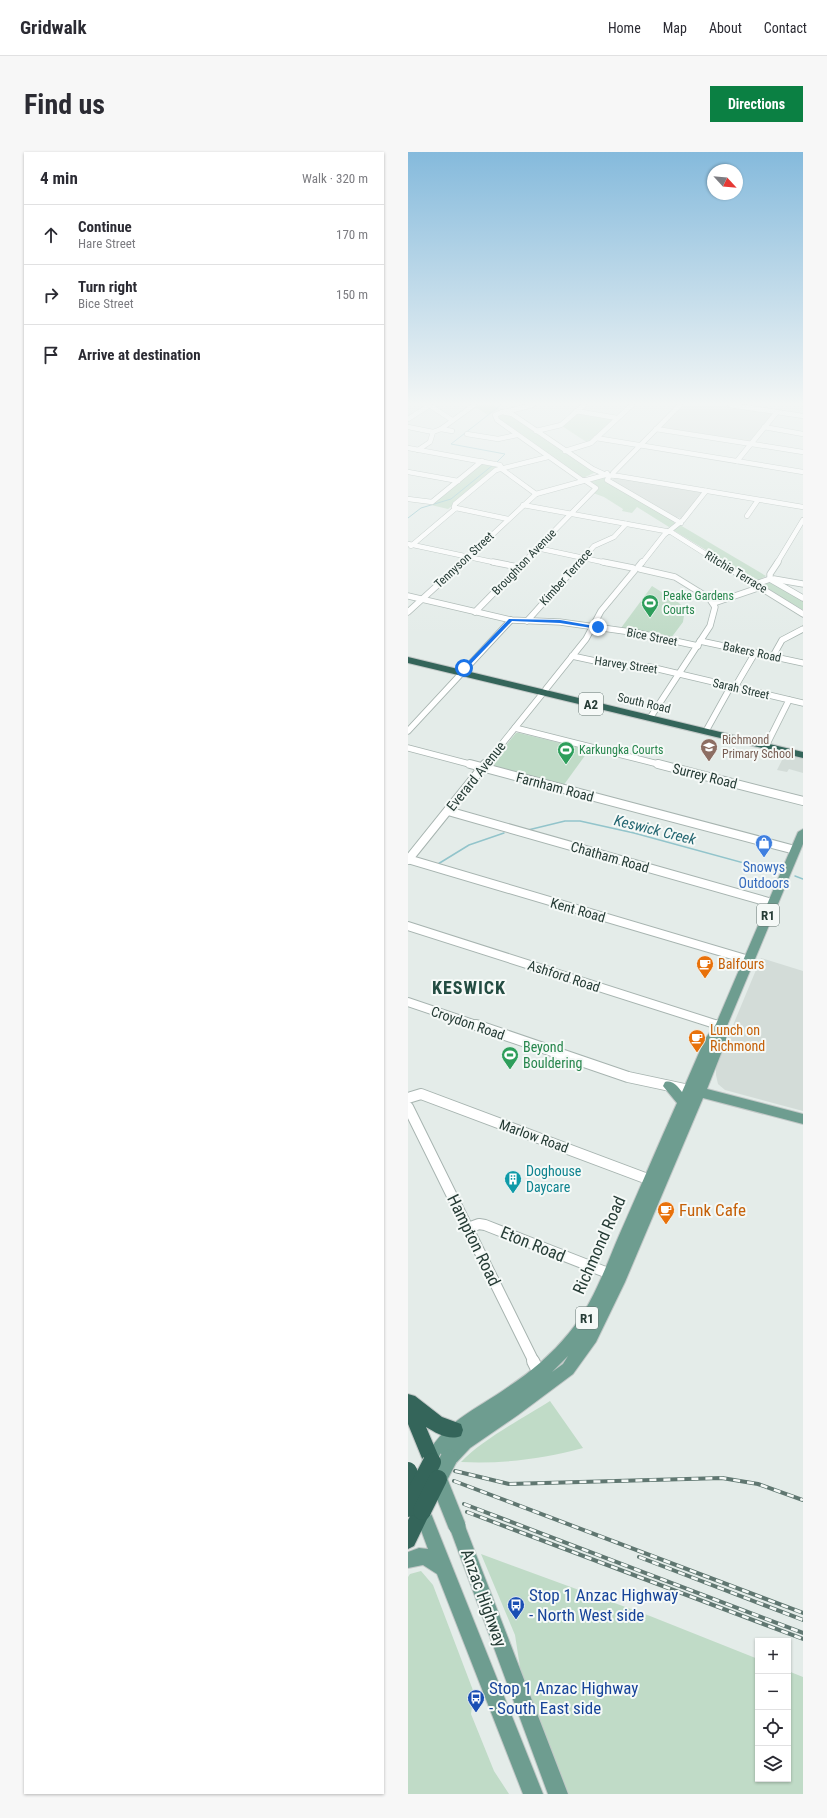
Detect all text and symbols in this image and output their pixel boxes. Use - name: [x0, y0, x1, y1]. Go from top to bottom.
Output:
- text: Gridwalk: [20, 16, 86, 39]
- text: Home: [608, 20, 641, 36]
- text: Map: [663, 20, 687, 36]
- text: About: [709, 20, 742, 36]
- text: Contact: [764, 20, 807, 36]
- button: Directions: [710, 86, 803, 122]
- text: Find us: [24, 88, 105, 121]
- north arrow: [707, 164, 743, 200]
- text: 4 min: [40, 168, 78, 188]
- text: Walk · 320 m: [302, 171, 368, 186]
- text: Continue: [78, 218, 132, 236]
- icon: ahead: [40, 224, 62, 246]
- text: 170 m: [336, 227, 368, 242]
- text: Hare Street: [78, 236, 136, 251]
- text: Turn right: [78, 278, 137, 296]
- icon: right: [40, 284, 62, 306]
- text: 150 m: [336, 287, 368, 302]
- text: Bice Street: [78, 296, 134, 311]
- icon: arrive: [40, 344, 62, 366]
- text: Arrive at destination: [78, 346, 201, 364]
- street label: Broughton Avenue: [489, 526, 559, 598]
- street label: Tennyson Street: [431, 529, 497, 591]
- street label: Kimber Terrace: [537, 546, 595, 608]
- street label: Ritchie Terrace: [702, 548, 770, 596]
- place label: Peake Gardens Courts: [663, 589, 734, 617]
- sports icon: Peake Gardens Courts: [640, 593, 660, 618]
- route end: [589, 618, 607, 636]
- street label: Bice Street: [625, 625, 679, 649]
- street label: Bakers Road: [722, 639, 782, 665]
- street label: Harvey Street: [594, 654, 659, 676]
- route start: [455, 659, 473, 677]
- street label: Sarah Street: [711, 676, 771, 702]
- street label: South Road: [616, 690, 672, 716]
- road number: A2: [579, 693, 603, 715]
- place label: Richmond Primary School: [722, 733, 794, 761]
- school or university icon: Richmond Primary School: [699, 737, 719, 762]
- street label: Everard Avenue: [443, 738, 509, 814]
- sports icon: Karkungka Courts: [556, 740, 576, 765]
- place label: Karkungka Courts: [579, 743, 663, 757]
- street label: Surrey Road: [671, 760, 739, 792]
- street label: Farnham Road: [514, 769, 596, 805]
- water label: Keswick Creek: [612, 811, 698, 849]
- shop icon: Snowys Outdoors: [754, 833, 774, 858]
- street label: Chatham Road: [569, 838, 651, 876]
- place label: Snowys Outdoors: [739, 859, 789, 891]
- street label: Kent Road: [549, 895, 607, 925]
- road number: R1: [757, 904, 779, 926]
- cafe icon: Balfours: [695, 954, 715, 979]
- place label: Balfours: [718, 956, 764, 972]
- street label: Ashford Road: [526, 957, 602, 995]
- district label: KESWICK: [432, 977, 506, 998]
- street label: Croydon Road: [429, 1003, 507, 1043]
- place label: Lunch on Richmond: [710, 1022, 765, 1054]
- cafe icon: Lunch on Richmond: [687, 1028, 707, 1053]
- place label: Beyond Bouldering: [523, 1039, 582, 1071]
- sports icon: Beyond Bouldering: [500, 1045, 520, 1070]
- street label: Marlow Road: [497, 1116, 571, 1156]
- place label: Doghouse Daycare: [526, 1163, 582, 1195]
- building icon: Doghouse Daycare: [503, 1169, 523, 1194]
- street label: Hampton Road: [443, 1191, 505, 1289]
- street label: Richmond Road: [569, 1193, 629, 1297]
- cafe icon: Funk Cafe: [656, 1200, 676, 1225]
- place label: Funk Cafe: [679, 1200, 746, 1220]
- street label: Eton Road: [498, 1222, 568, 1266]
- road number: R1: [576, 1307, 598, 1329]
- street label: Anzac Highway: [457, 1546, 511, 1650]
- place label: Stop 1 Anzac Highway - North West side: [529, 1585, 678, 1625]
- bus stop icon: Stop 1 Anzac Highway - North West side: [506, 1595, 526, 1620]
- map controls: [755, 1638, 791, 1782]
- button: +: [755, 1638, 791, 1674]
- button: −: [755, 1674, 791, 1710]
- place label: Stop 1 Anzac Highway - South East side: [489, 1678, 638, 1718]
- bus stop icon: Stop 1 Anzac Highway - South East side: [466, 1688, 486, 1713]
- button: locate: [755, 1710, 791, 1746]
- button: layers: [755, 1746, 791, 1782]

